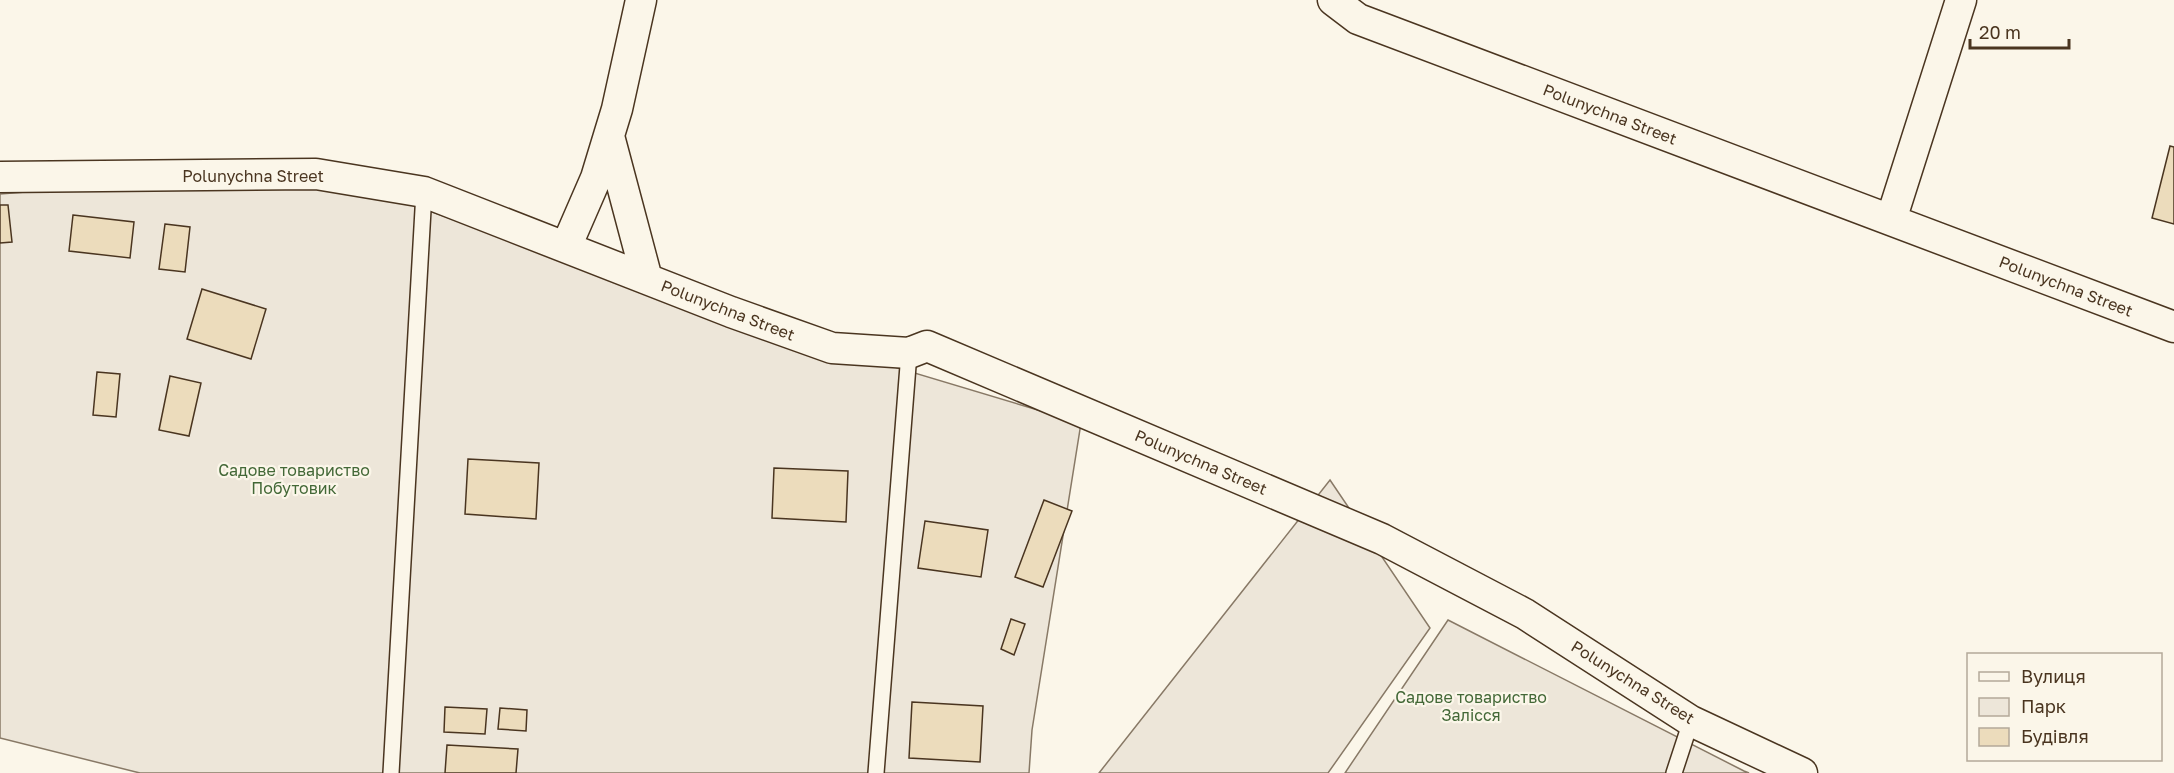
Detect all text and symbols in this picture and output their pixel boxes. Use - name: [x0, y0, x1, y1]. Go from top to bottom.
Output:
- scale bar: [1970, 12, 2069, 50]
- text: 20 m: [1979, 21, 2021, 43]
- street label: Polunychna Street: [1540, 79, 1680, 149]
- street label: Polunychna Street: [182, 166, 324, 186]
- street label: Polunychna Street: [1996, 251, 2136, 321]
- street label: Polunychna Street: [658, 275, 798, 345]
- street label: Polunychna Street: [1132, 425, 1270, 499]
- park label: Садове товариство Побутовик: [218, 460, 370, 498]
- street label: Polunychna Street: [1568, 636, 1698, 728]
- legend: [1967, 653, 2162, 761]
- text: Вулиця: [2021, 665, 2086, 687]
- park label: Садове товариство Залісся: [1395, 687, 1547, 725]
- text: Парк: [2021, 695, 2066, 717]
- text: Будівля: [2021, 725, 2089, 747]

